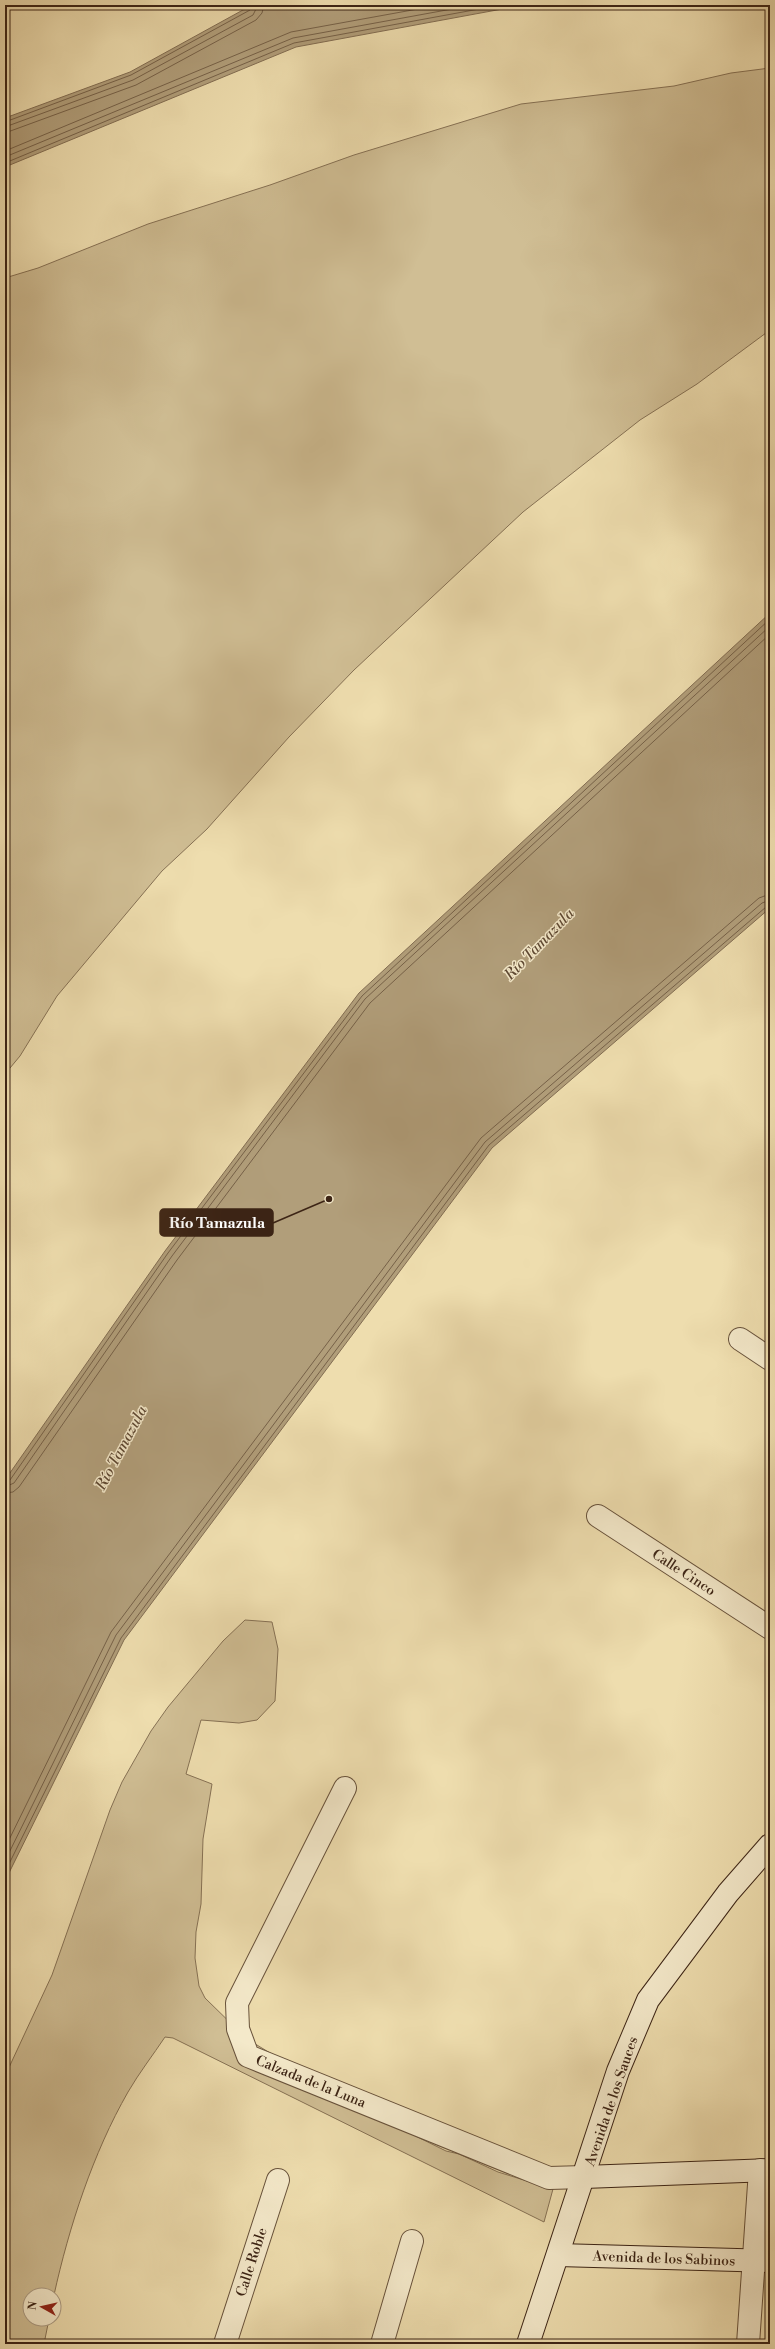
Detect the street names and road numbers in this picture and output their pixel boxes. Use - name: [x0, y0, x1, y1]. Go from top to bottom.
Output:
- street label: Calle Cinco: [648, 1546, 719, 1600]
- street label: Avenida de los Sauces: [581, 2034, 643, 2169]
- street label: Calzada de la Luna: [253, 2052, 369, 2113]
- street label: Calle Roble: [232, 2225, 272, 2299]
- street label: Avenida de los Sabinos: [591, 2247, 736, 2270]

